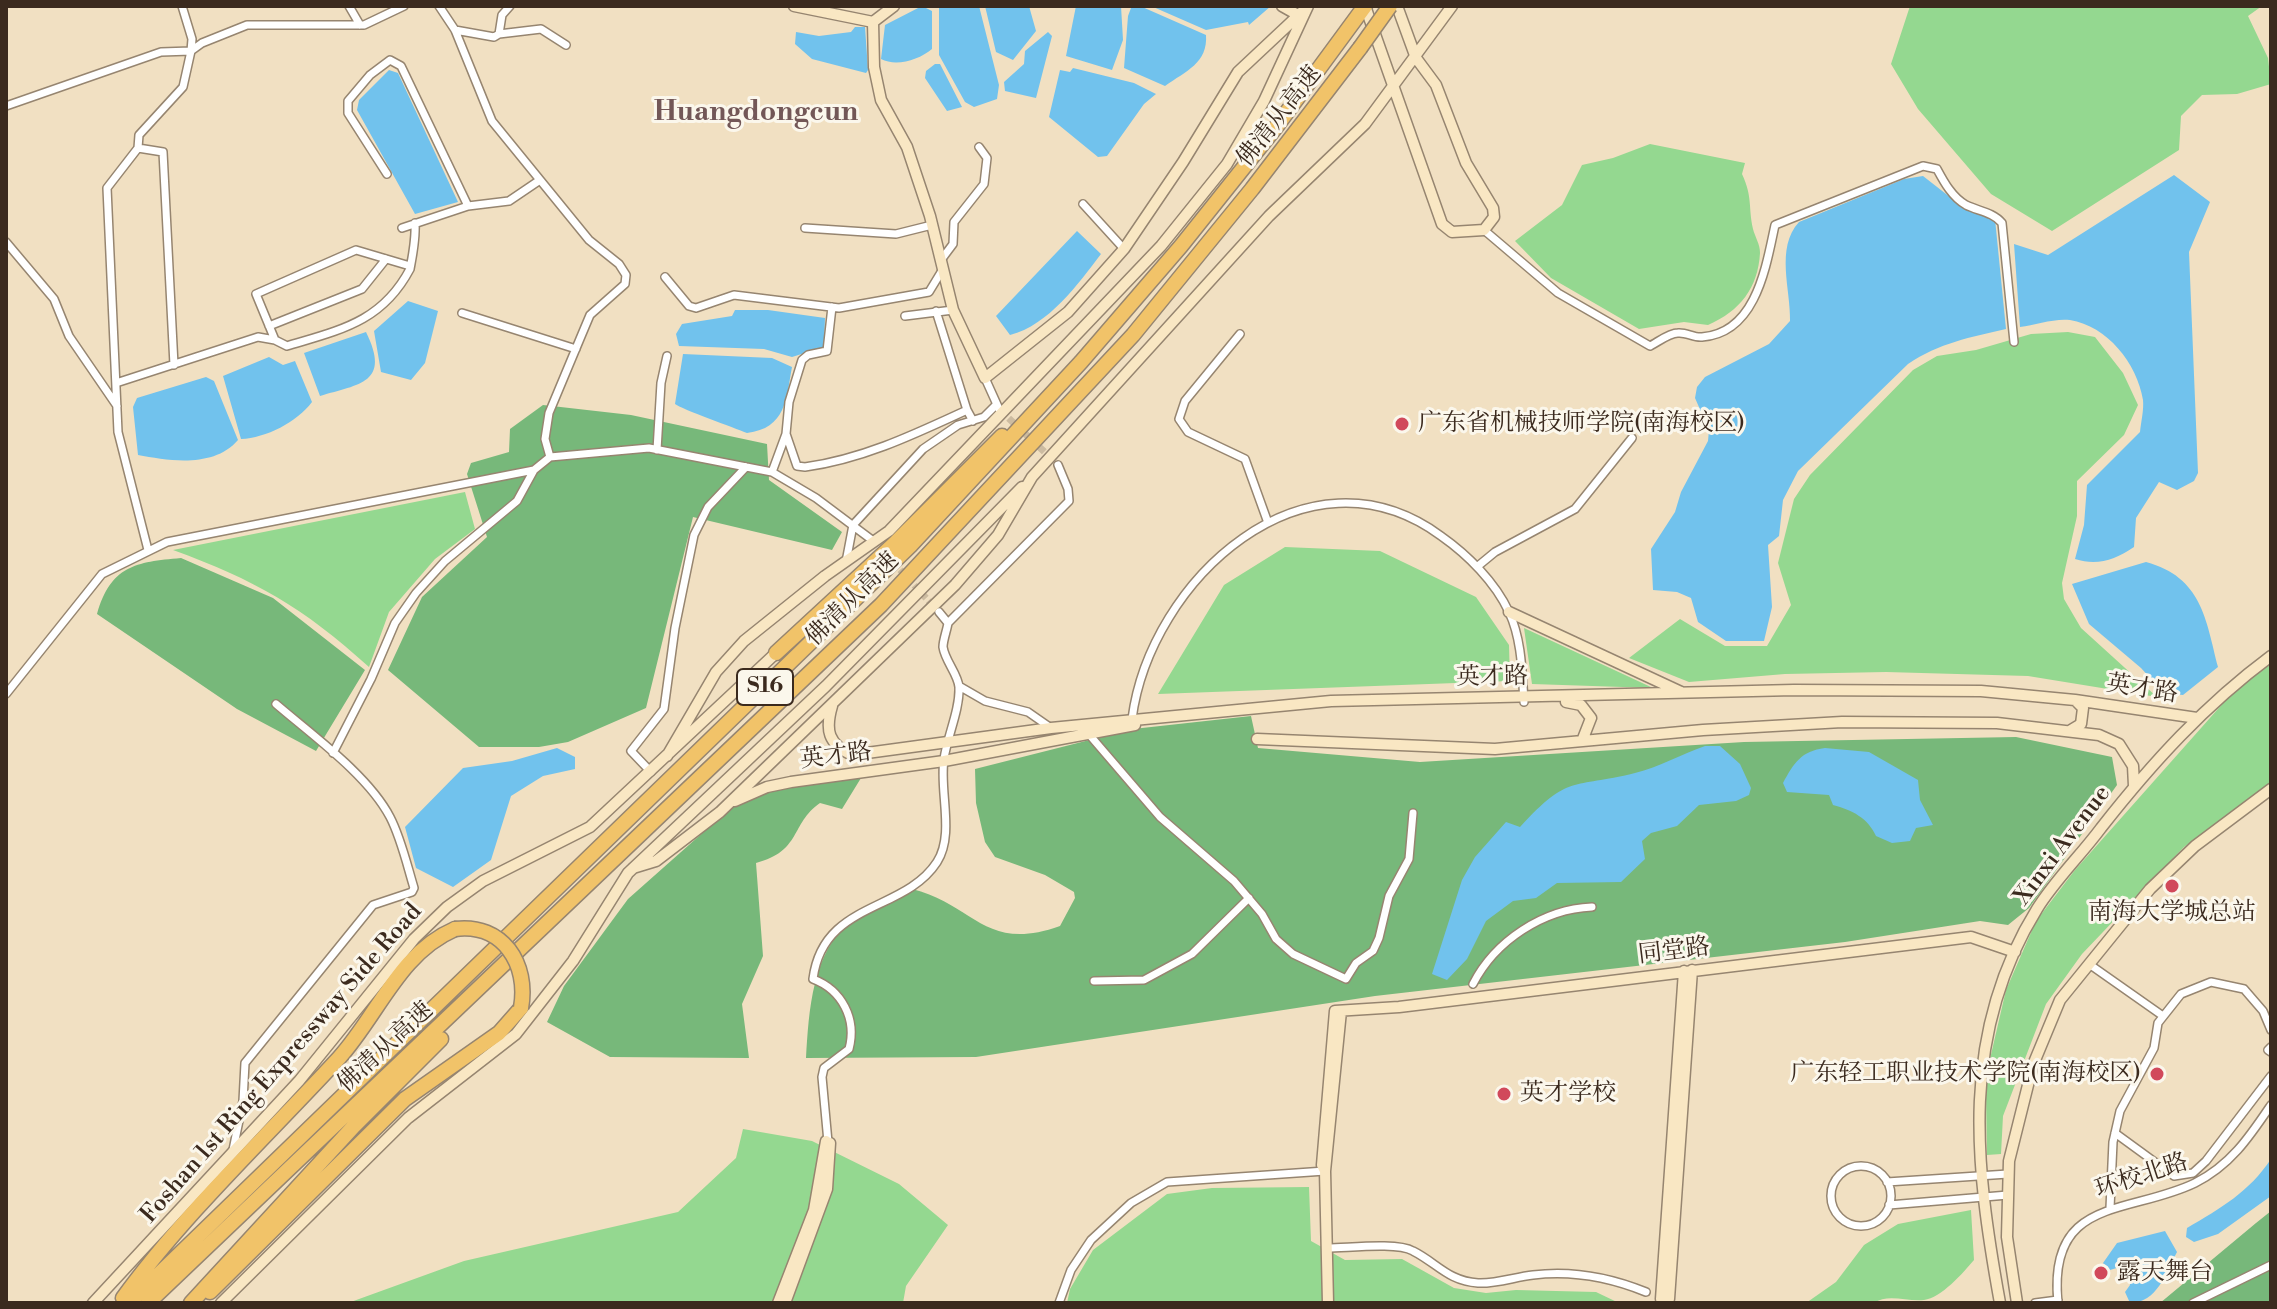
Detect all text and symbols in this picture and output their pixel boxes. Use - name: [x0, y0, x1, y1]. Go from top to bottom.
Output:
- street label: 佛清从高速: [1232, 61, 1328, 173]
- district label: Huangdongcun: [654, 96, 858, 130]
- place label: 广东省机械技师学院(南海校区): [1418, 410, 1745, 438]
- marker: 广东省机械技师学院(南海校区): [1393, 415, 1411, 433]
- street label: 佛清从高速: [800, 547, 906, 653]
- street label: 英才路: [1456, 663, 1528, 693]
- road number: S16: [737, 669, 793, 705]
- street label: 英才路: [2104, 670, 2180, 710]
- street label: 英才路: [799, 738, 873, 776]
- street label: Xinxi Avenue: [2009, 780, 2117, 912]
- marker: 南海大学城总站: [2163, 877, 2181, 895]
- street label: Foshan 1st Ring Expressway Side Road: [135, 898, 429, 1230]
- place label: 南海大学城总站: [2088, 899, 2256, 927]
- street label: 同堂路: [1637, 933, 1711, 971]
- street label: 佛清从高速: [332, 997, 440, 1099]
- place label: 广东轻工职业技术学院(南海校区): [1790, 1060, 2141, 1088]
- marker: 广东轻工职业技术学院(南海校区): [2148, 1065, 2166, 1083]
- place label: 英才学校: [1520, 1080, 1616, 1108]
- marker: 英才学校: [1495, 1085, 1513, 1103]
- street label: 环校北路: [2092, 1148, 2192, 1206]
- place label: 露天舞台: [2117, 1259, 2213, 1287]
- marker: 露天舞台: [2092, 1264, 2110, 1282]

